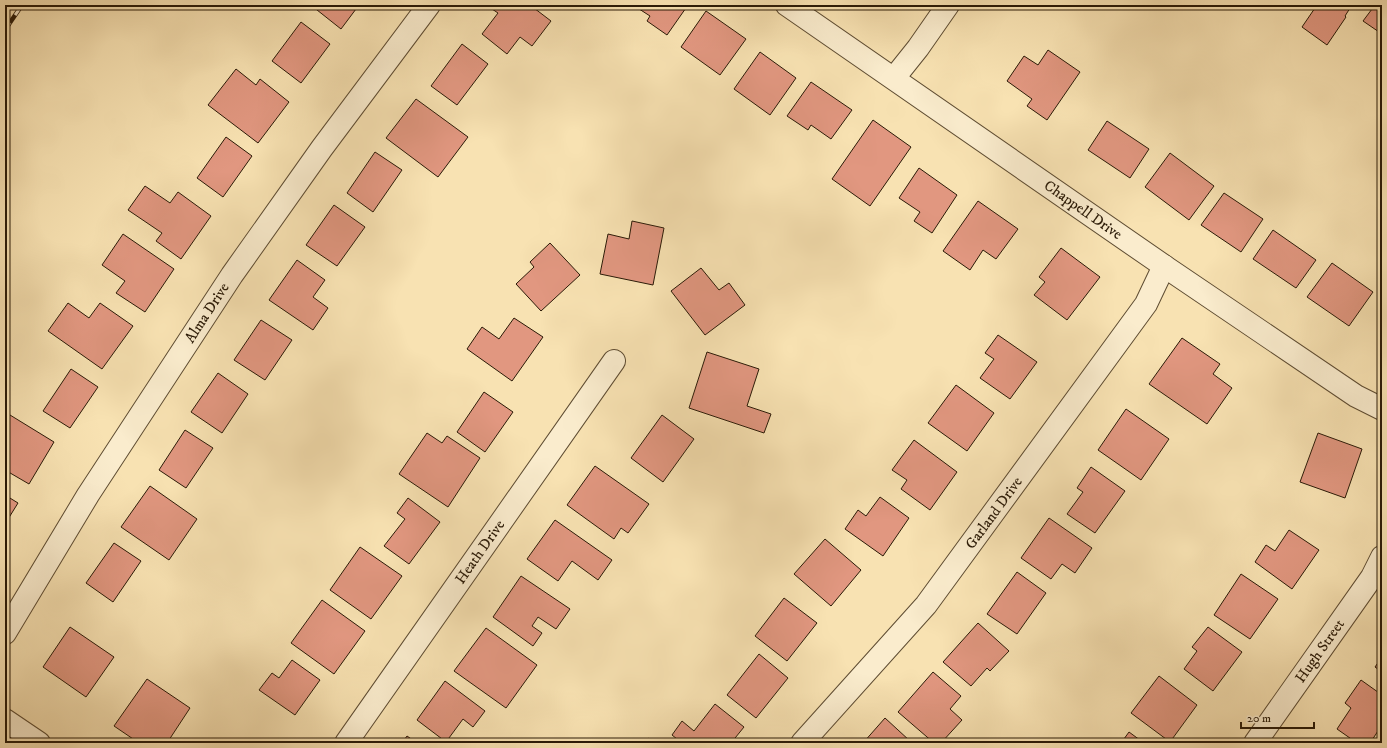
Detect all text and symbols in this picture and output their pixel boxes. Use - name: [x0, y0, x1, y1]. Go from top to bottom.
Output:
- street label: Chappell Drive: [1040, 176, 1126, 244]
- street label: Alma Drive: [180, 279, 234, 347]
- street label: Garland Drive: [961, 473, 1027, 553]
- street label: Heath Drive: [451, 516, 509, 588]
- street label: Hugh Street: [1291, 615, 1349, 687]
- scale bar: [1241, 704, 1314, 730]
- text: 20 m: [1247, 711, 1271, 726]

